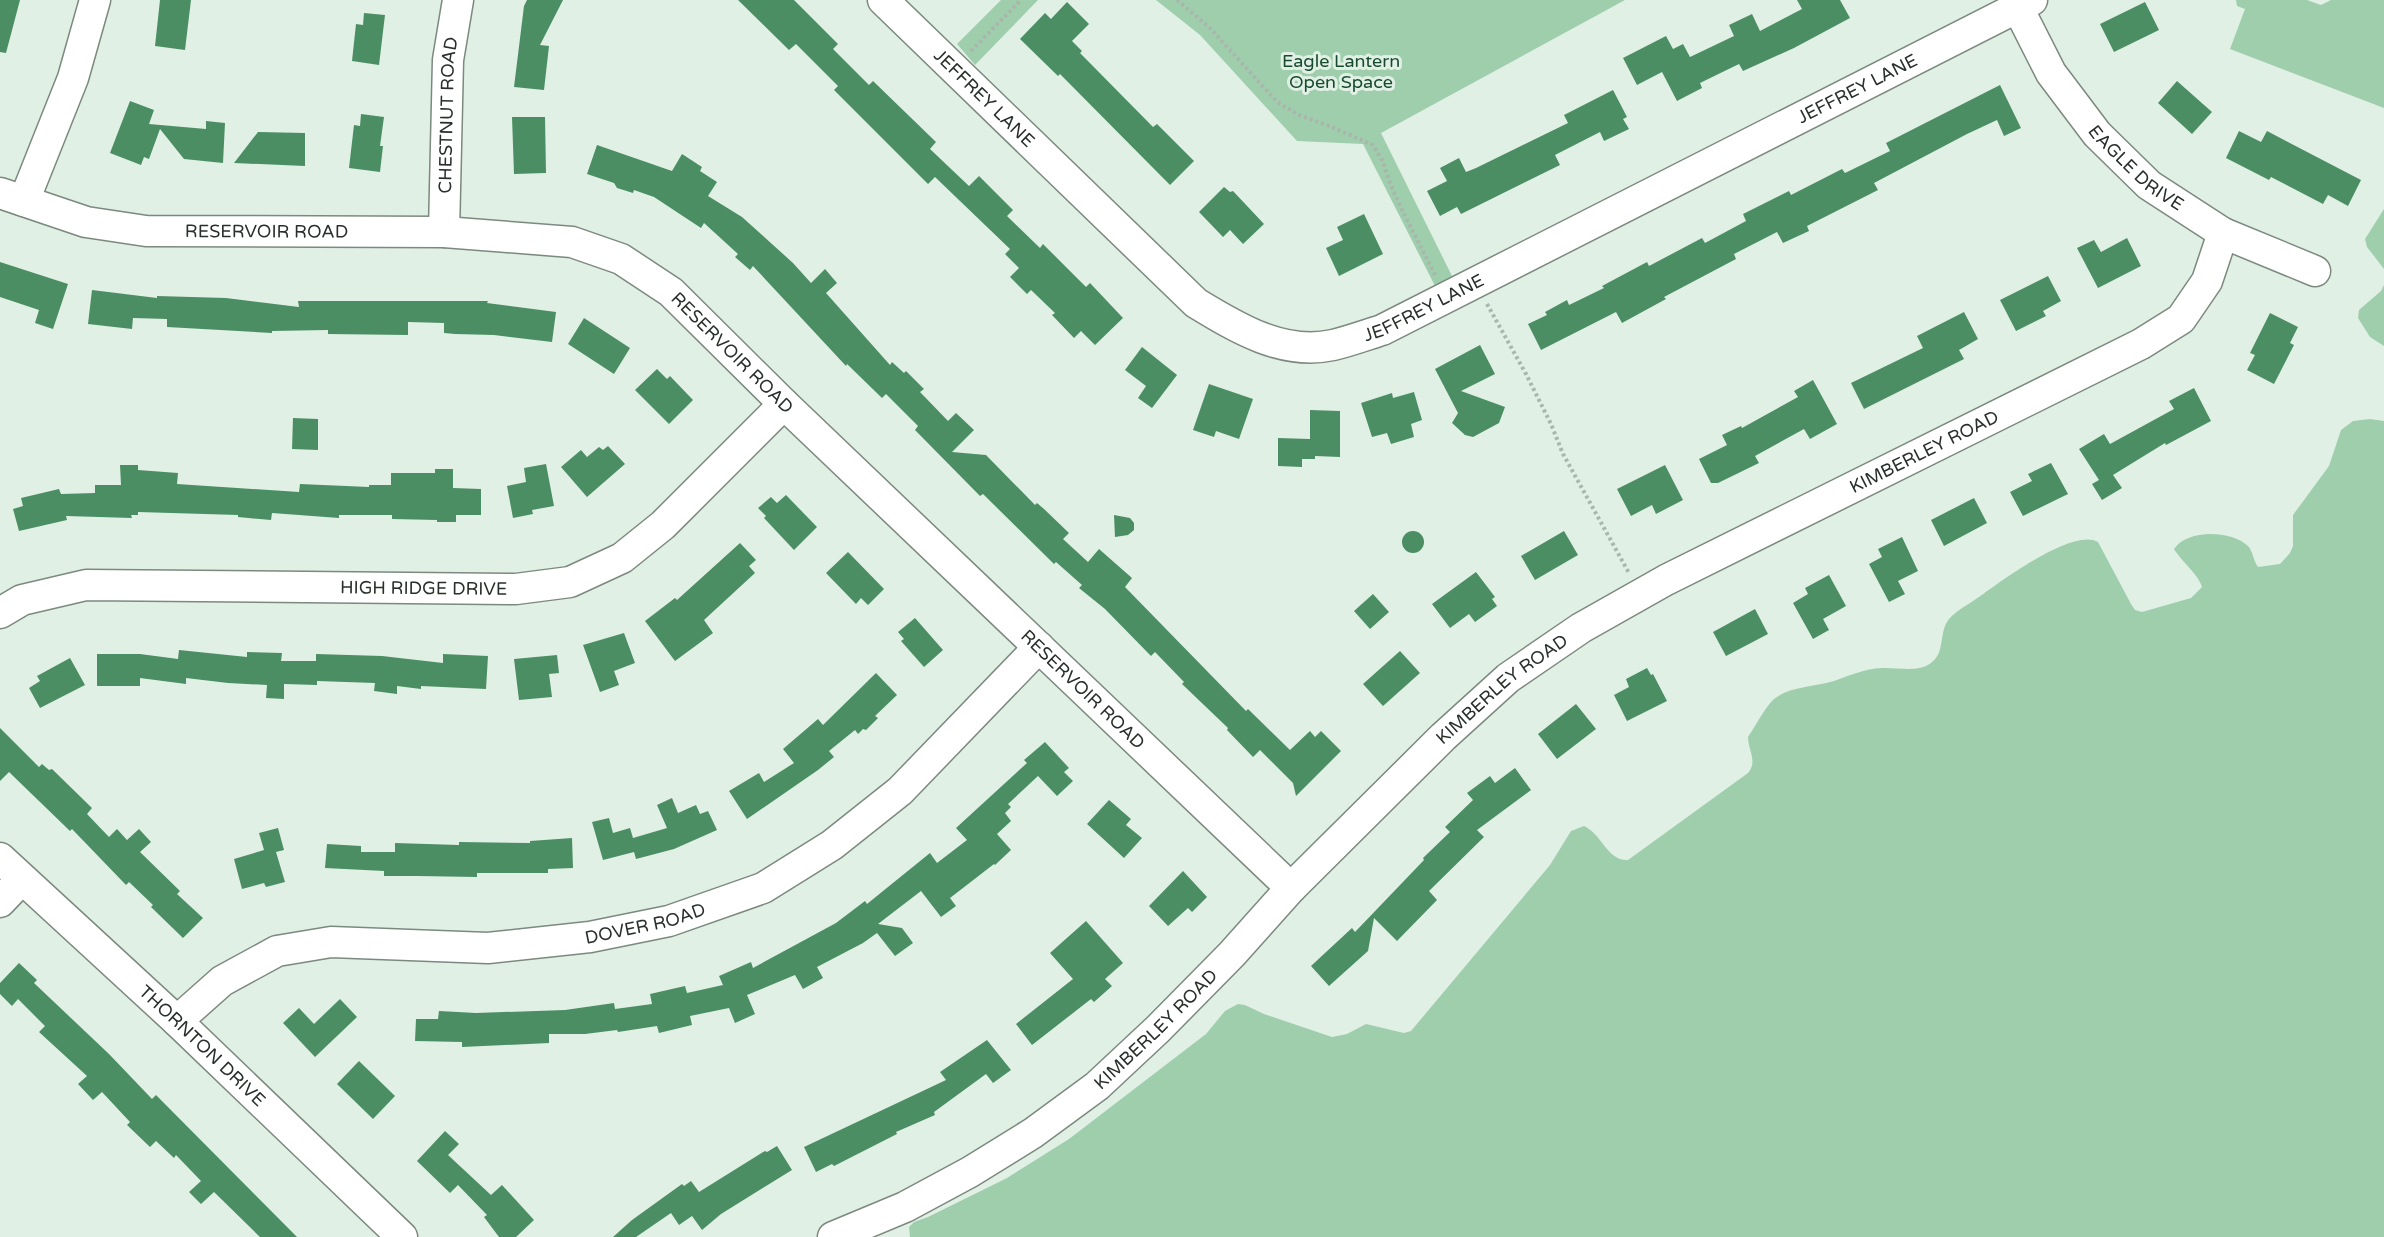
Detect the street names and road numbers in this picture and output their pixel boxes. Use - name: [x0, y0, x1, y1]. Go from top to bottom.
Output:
- street label: CHESTNUT ROAD: [434, 35, 463, 194]
- street label: JEFFREY LANE: [929, 44, 1039, 152]
- street label: JEFFREY LANE: [1794, 49, 1921, 128]
- street label: EAGLE DRIVE: [2083, 121, 2188, 216]
- street label: RESERVOIR ROAD: [185, 220, 348, 243]
- street label: JEFFREY LANE: [1361, 269, 1488, 346]
- street label: RESERVOIR ROAD: [667, 287, 798, 418]
- street label: KIMBERLEY ROAD: [1846, 406, 2002, 498]
- street label: HIGH RIDGE DRIVE: [340, 576, 508, 600]
- street label: RESERVOIR ROAD: [1016, 625, 1150, 754]
- street label: KIMBERLEY ROAD: [1431, 629, 1572, 749]
- street label: DOVER ROAD: [583, 898, 708, 949]
- street label: KIMBERLEY ROAD: [1089, 964, 1222, 1094]
- street label: THORNTON DRIVE: [134, 981, 270, 1111]

